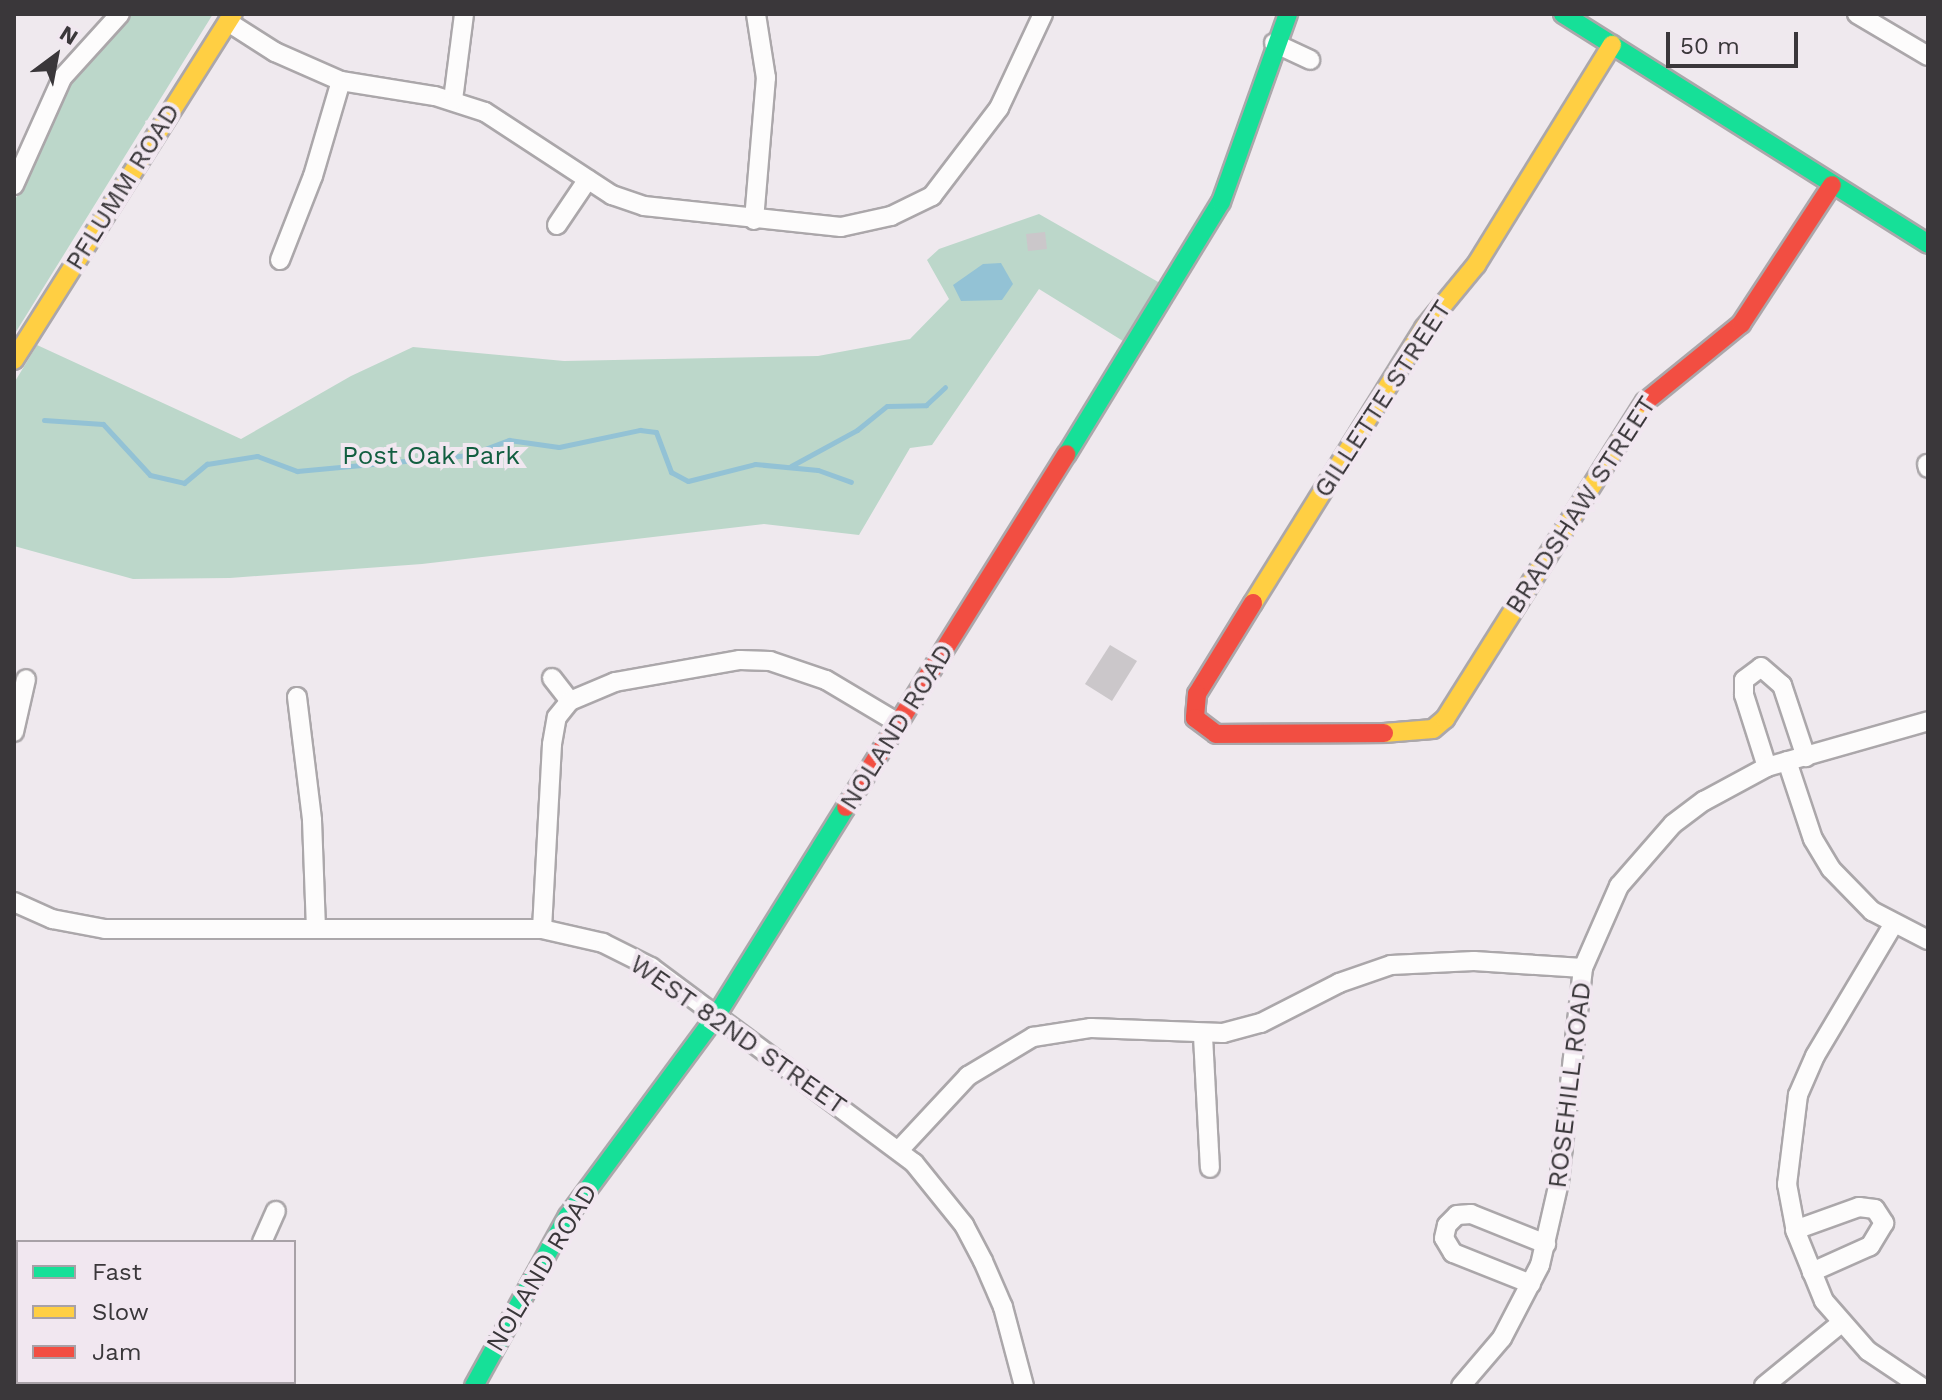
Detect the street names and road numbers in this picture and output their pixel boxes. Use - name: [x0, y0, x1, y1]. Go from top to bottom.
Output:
- street label: PFLUMM ROAD: [59, 98, 187, 276]
- street label: GILLETTE STREET: [1308, 295, 1458, 503]
- street label: BRADSHAW STREET: [1499, 390, 1663, 620]
- street label: NOLAND ROAD: [833, 638, 961, 816]
- street label: WEST 82ND STREET: [624, 948, 852, 1122]
- street label: ROSEHILL ROAD: [1542, 980, 1598, 1190]
- street label: NOLAND ROAD: [480, 1179, 604, 1357]

